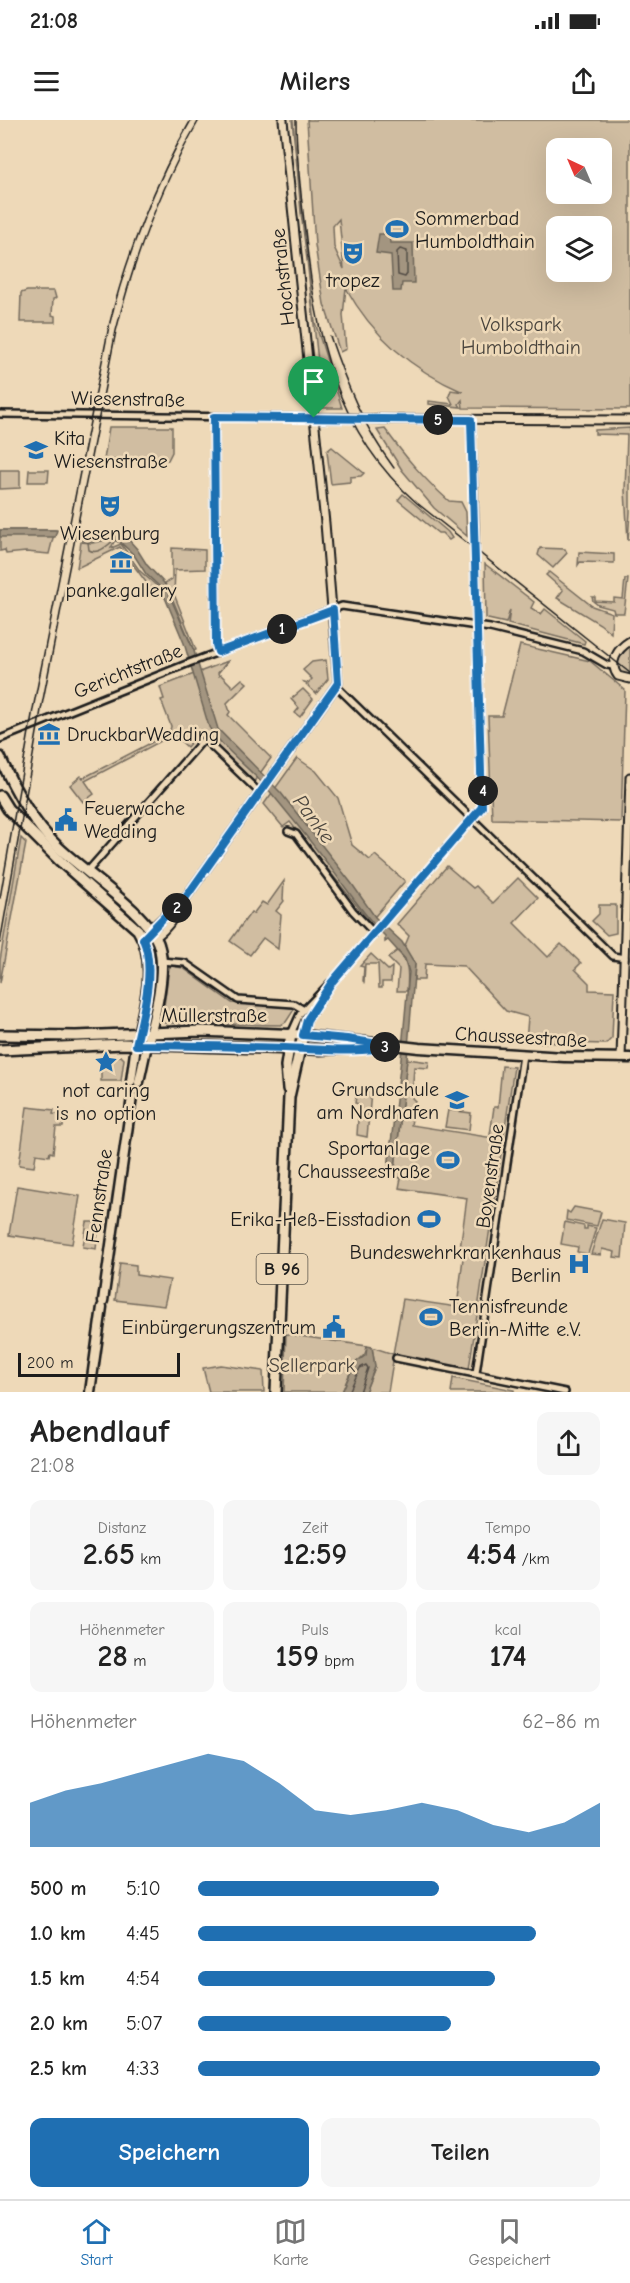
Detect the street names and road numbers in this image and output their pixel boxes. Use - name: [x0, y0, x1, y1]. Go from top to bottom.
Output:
- street label: Hochstraße: [266, 227, 300, 327]
- street label: Wiesenstraße: [71, 387, 185, 411]
- street label: Gerichtstraße: [70, 639, 186, 703]
- street label: Müllerstraße: [161, 1004, 267, 1027]
- street label: Chausseestraße: [454, 1022, 588, 1052]
- street label: Boyenstraße: [471, 1122, 509, 1230]
- street label: Fennstraße: [81, 1147, 117, 1245]
- road number: B 96: [256, 1254, 308, 1284]

